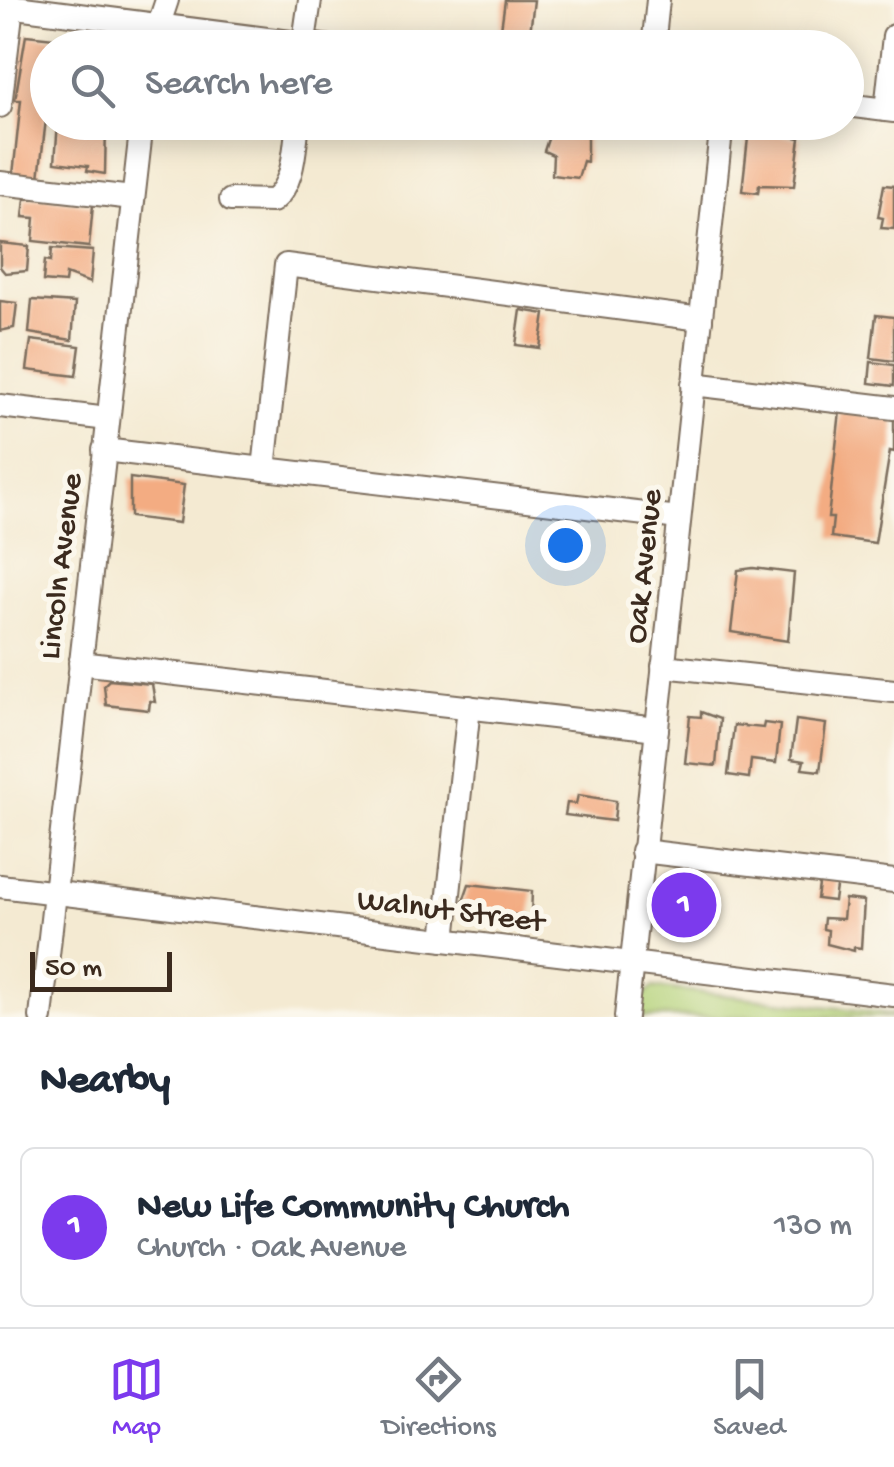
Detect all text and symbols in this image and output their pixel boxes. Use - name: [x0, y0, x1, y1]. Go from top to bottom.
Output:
- search box: [30, 30, 864, 140]
- icon: search: [65, 58, 120, 113]
- text: Search here: [145, 63, 332, 107]
- street label: Lincoln Avenue: [33, 471, 93, 662]
- street label: Oak Avenue: [619, 487, 673, 646]
- your location: [540, 520, 591, 571]
- pin: 1: [652, 868, 716, 942]
- street label: Walnut Street: [355, 883, 549, 944]
- scale bar: [30, 947, 172, 991]
- text: 50 m: [45, 953, 102, 986]
- text: Nearby: [40, 1058, 170, 1107]
- text: New Life Community Church: [137, 1186, 570, 1230]
- text: 1: [68, 1208, 81, 1246]
- text: 130 m: [774, 1208, 852, 1246]
- text: Church · Oak Avenue: [137, 1230, 406, 1268]
- tab: Map: [109, 1352, 164, 1445]
- tab: Directions: [382, 1352, 496, 1445]
- tab: Saved: [713, 1352, 785, 1445]

